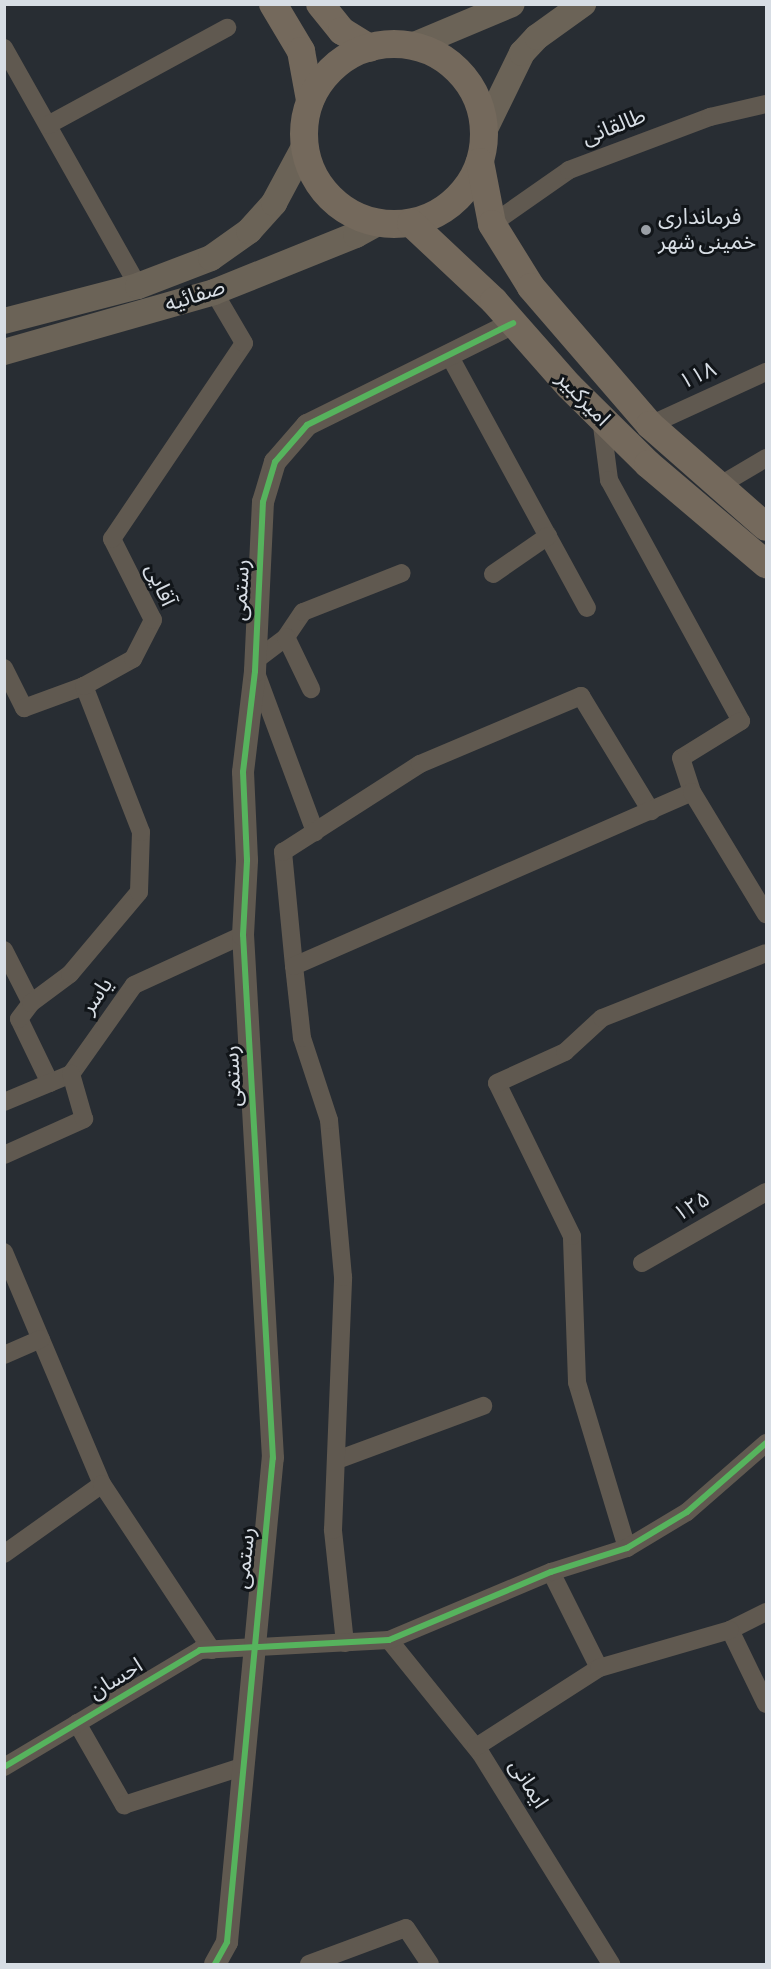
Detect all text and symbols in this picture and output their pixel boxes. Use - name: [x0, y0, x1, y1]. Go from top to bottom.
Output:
- street label: طالقانی: [578, 103, 650, 151]
- place label: فرمانداری خمینی شهر: [658, 204, 756, 255]
- marker: فرمانداری خمینی شهر: [639, 223, 653, 237]
- street label: صفائیه: [161, 274, 229, 318]
- street label: ۱۱۸: [675, 356, 721, 396]
- street label: امیرکبیر: [550, 366, 616, 432]
- street label: رستمی: [226, 558, 256, 622]
- street label: آقایی: [139, 559, 181, 611]
- street label: یاسر: [75, 972, 119, 1020]
- street label: رستمی: [218, 1044, 248, 1108]
- street label: ۱۲۵: [669, 1186, 715, 1228]
- street label: رستمی: [229, 1526, 261, 1590]
- street label: احسان: [84, 1653, 148, 1705]
- street label: ایمانی: [503, 1755, 553, 1813]

